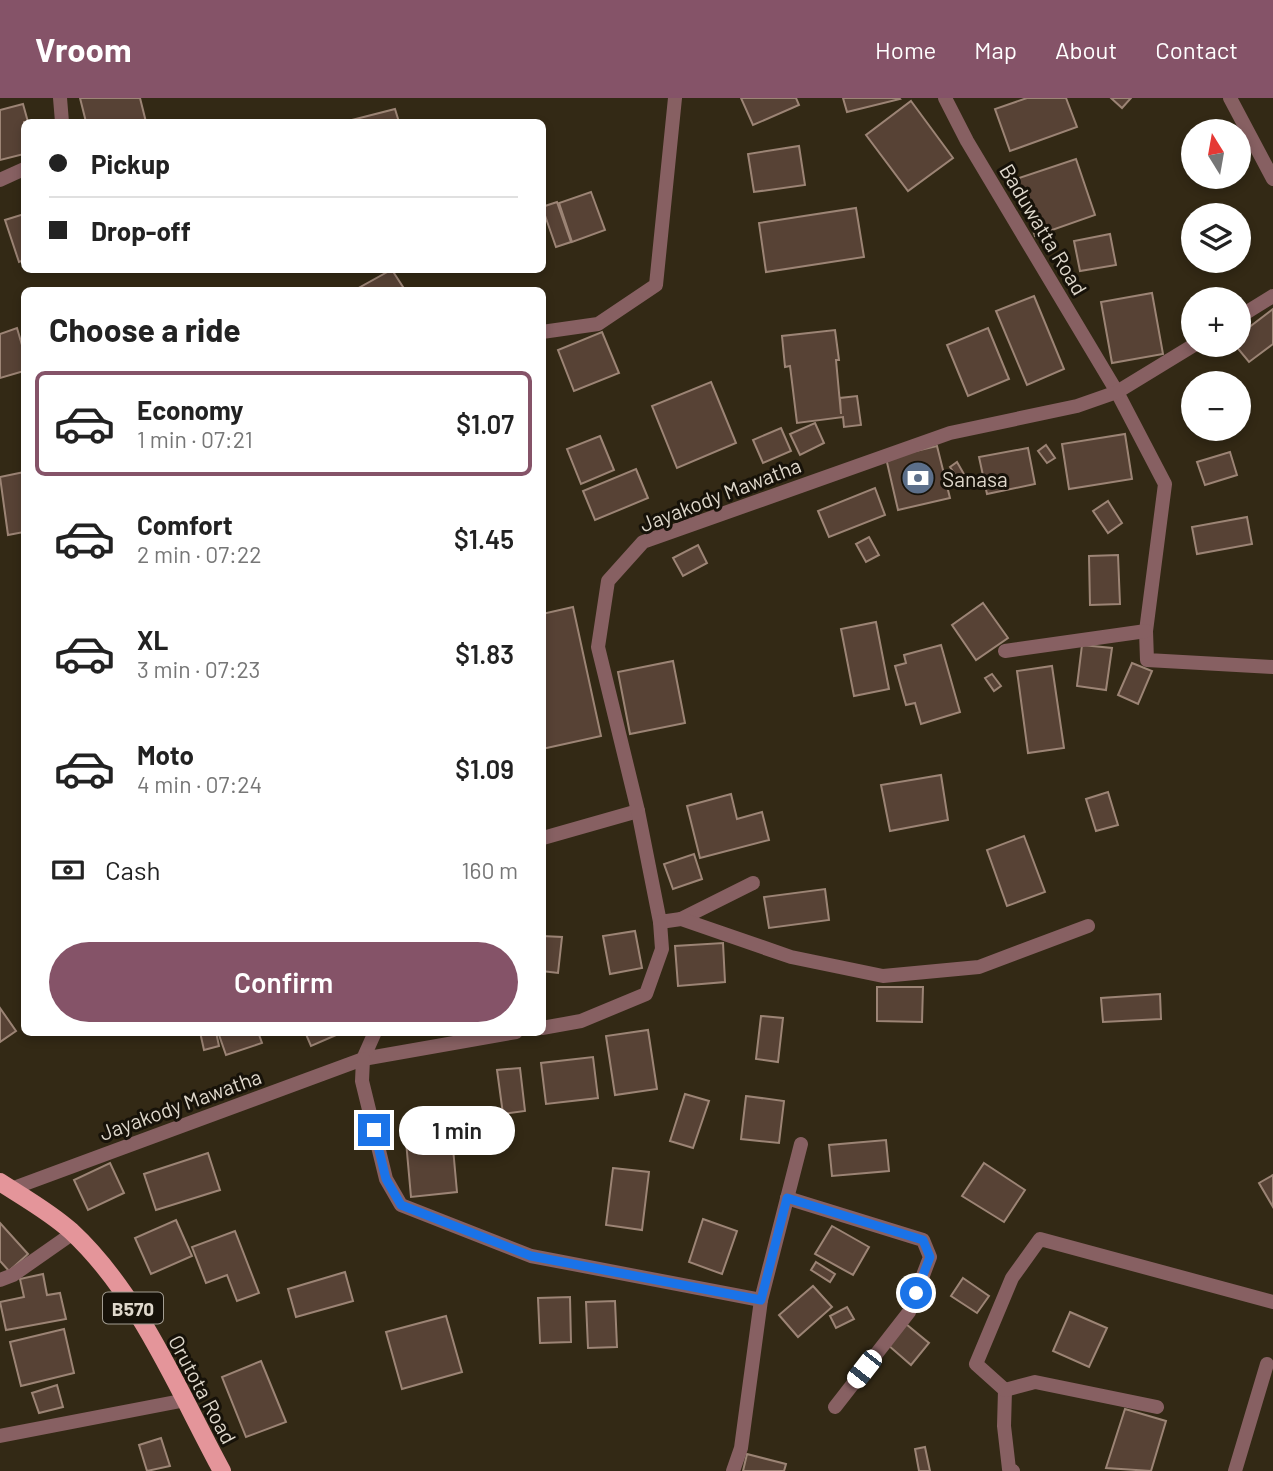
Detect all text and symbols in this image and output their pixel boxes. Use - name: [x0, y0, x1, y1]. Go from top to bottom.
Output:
- text: Vroom: [35, 29, 132, 69]
- text: Home: [875, 35, 936, 64]
- text: Map: [974, 35, 1017, 64]
- text: About: [1055, 35, 1117, 64]
- text: Contact: [1155, 35, 1238, 64]
- north arrow: [1181, 119, 1251, 189]
- map controls: [1181, 119, 1251, 441]
- text: Pickup: [91, 148, 170, 179]
- street label: Baduwatta Road: [995, 159, 1093, 299]
- button: layers: [1181, 203, 1251, 273]
- text: Drop-off: [91, 215, 191, 246]
- button: +: [1181, 287, 1251, 357]
- text: Choose a ride: [49, 310, 241, 348]
- button: −: [1181, 371, 1251, 441]
- icon: car: [53, 392, 116, 455]
- text: Economy: [137, 394, 243, 425]
- text: $1.07: [456, 408, 514, 439]
- text: 1 min · 07:21: [137, 425, 253, 453]
- street label: Jayakody Mawatha: [636, 452, 804, 536]
- bank icon: Sanasa: [899, 459, 937, 497]
- place label: Sanasa: [942, 466, 1008, 491]
- icon: car: [53, 507, 116, 570]
- text: Comfort: [137, 509, 233, 540]
- text: $1.45: [454, 523, 514, 554]
- text: 2 min · 07:22: [137, 540, 262, 568]
- icon: car: [53, 622, 116, 685]
- text: XL: [137, 624, 168, 655]
- text: $1.83: [455, 638, 514, 669]
- text: 3 min · 07:23: [137, 655, 260, 683]
- icon: car: [53, 737, 116, 800]
- text: Moto: [137, 739, 194, 770]
- text: $1.09: [455, 753, 514, 784]
- text: 4 min · 07:24: [137, 770, 262, 798]
- icon: cash: [49, 851, 87, 889]
- text: Cash: [105, 854, 160, 885]
- text: 160 m: [461, 856, 518, 884]
- button: Confirm: [49, 942, 518, 1022]
- street label: Jayakody Mawatha: [96, 1063, 264, 1145]
- callout: 1 min: [398, 1105, 514, 1154]
- route end: [358, 1114, 390, 1146]
- text: 1 min: [432, 1116, 482, 1144]
- route start: [900, 1277, 932, 1309]
- road number: B570: [103, 1292, 163, 1324]
- street label: Orutota Road: [164, 1330, 242, 1448]
- car: [843, 1346, 886, 1392]

